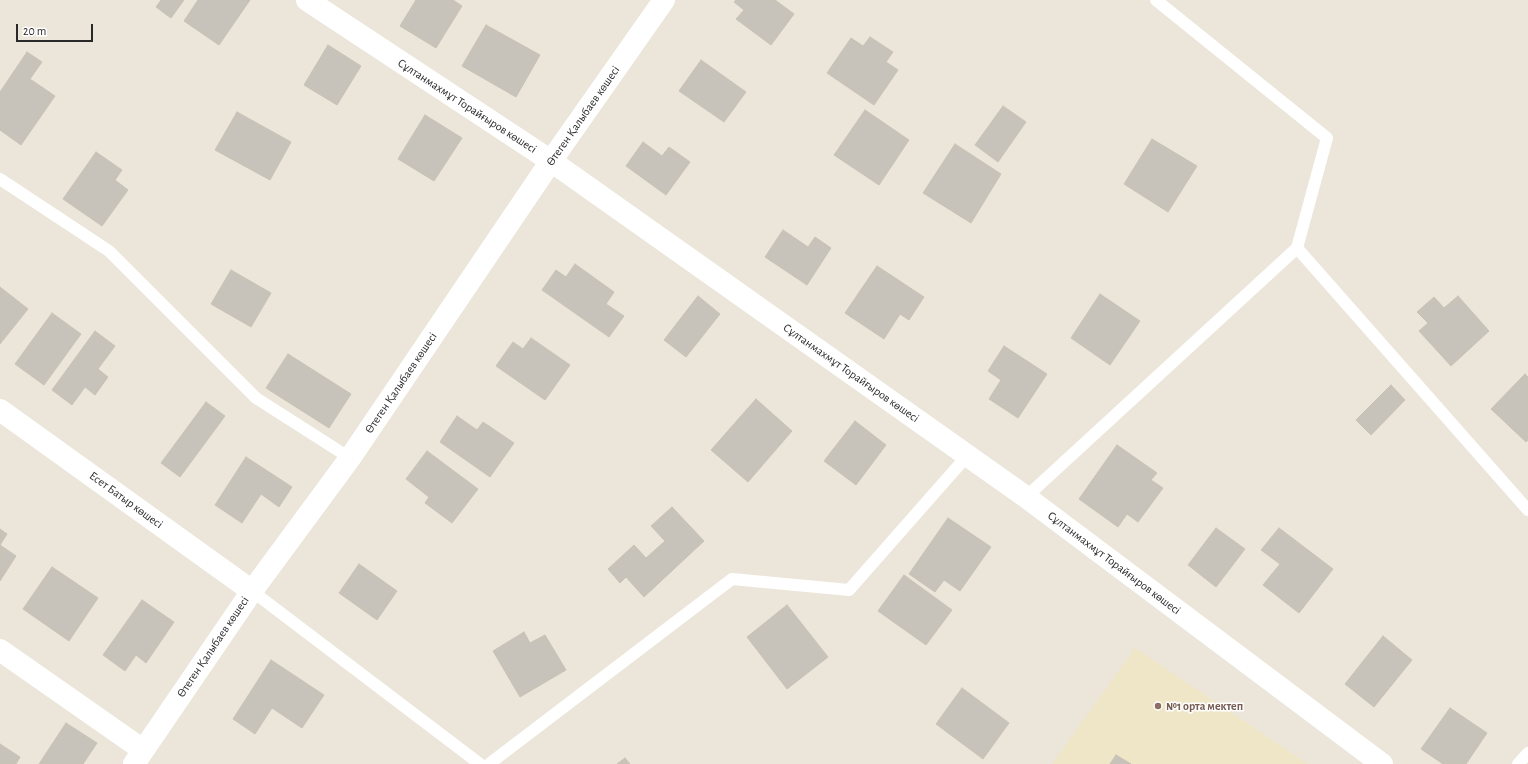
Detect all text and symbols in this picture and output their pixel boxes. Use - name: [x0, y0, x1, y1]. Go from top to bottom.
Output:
- scale bar: [18, 16, 95, 42]
- text: 20 m: [23, 25, 46, 37]
- street label: Сұлтанмахмұт Торайғыров көшесі: [395, 56, 539, 156]
- street label: Өтеген Қалыбаев көшесі: [543, 63, 623, 169]
- street label: Сұлтанмахмұт Торайғыров көшесі: [780, 320, 922, 426]
- street label: Өтеген Қалыбаев көшесі: [362, 330, 440, 436]
- street label: Есет Батыр көшесі: [86, 468, 166, 532]
- street label: Сұлтанмахмұт Торайғыров көшесі: [1045, 508, 1183, 618]
- street label: Өтеген Қалыбаев көшесі: [174, 594, 252, 700]
- place label: №1 орта мектеп: [1166, 699, 1243, 713]
- marker: №1 орта мектеп: [1153, 701, 1163, 711]

